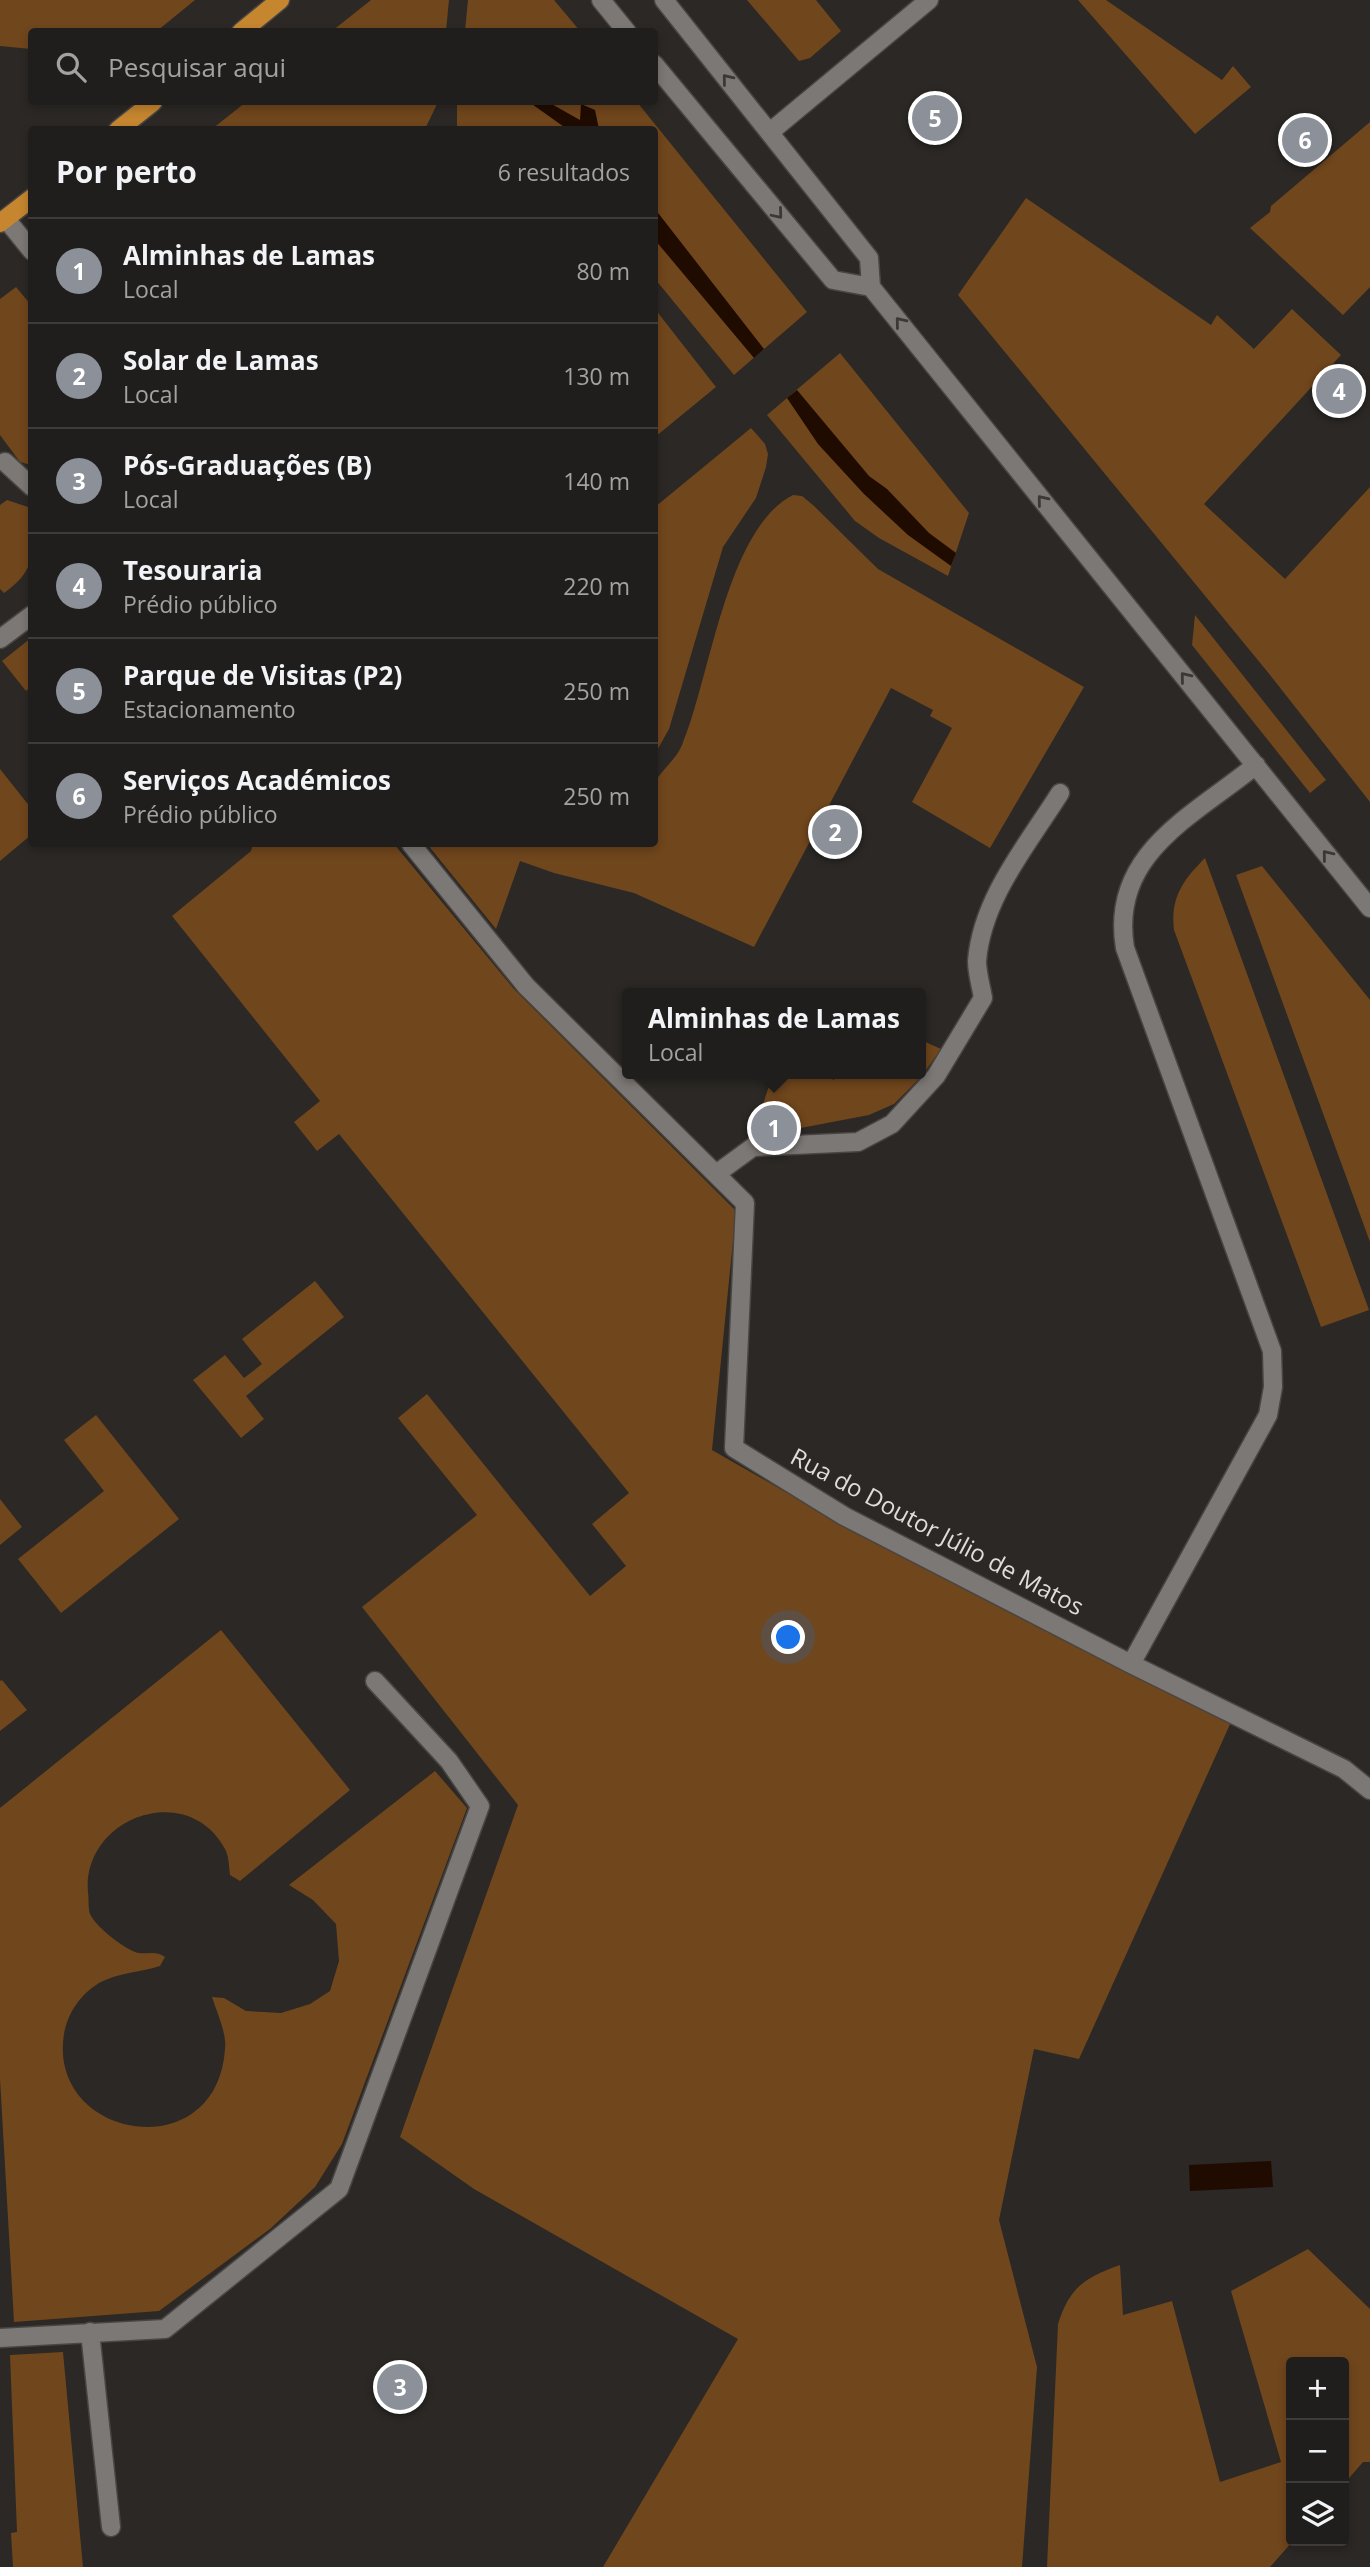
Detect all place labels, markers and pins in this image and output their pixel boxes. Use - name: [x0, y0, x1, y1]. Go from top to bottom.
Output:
- pin: 5: [912, 92, 958, 144]
- pin: 6: [1282, 114, 1328, 166]
- pin: 4: [1316, 365, 1362, 417]
- pin: 2: [812, 806, 858, 858]
- pin: 1: [751, 1102, 797, 1154]
- pin: 3: [377, 2361, 423, 2413]

